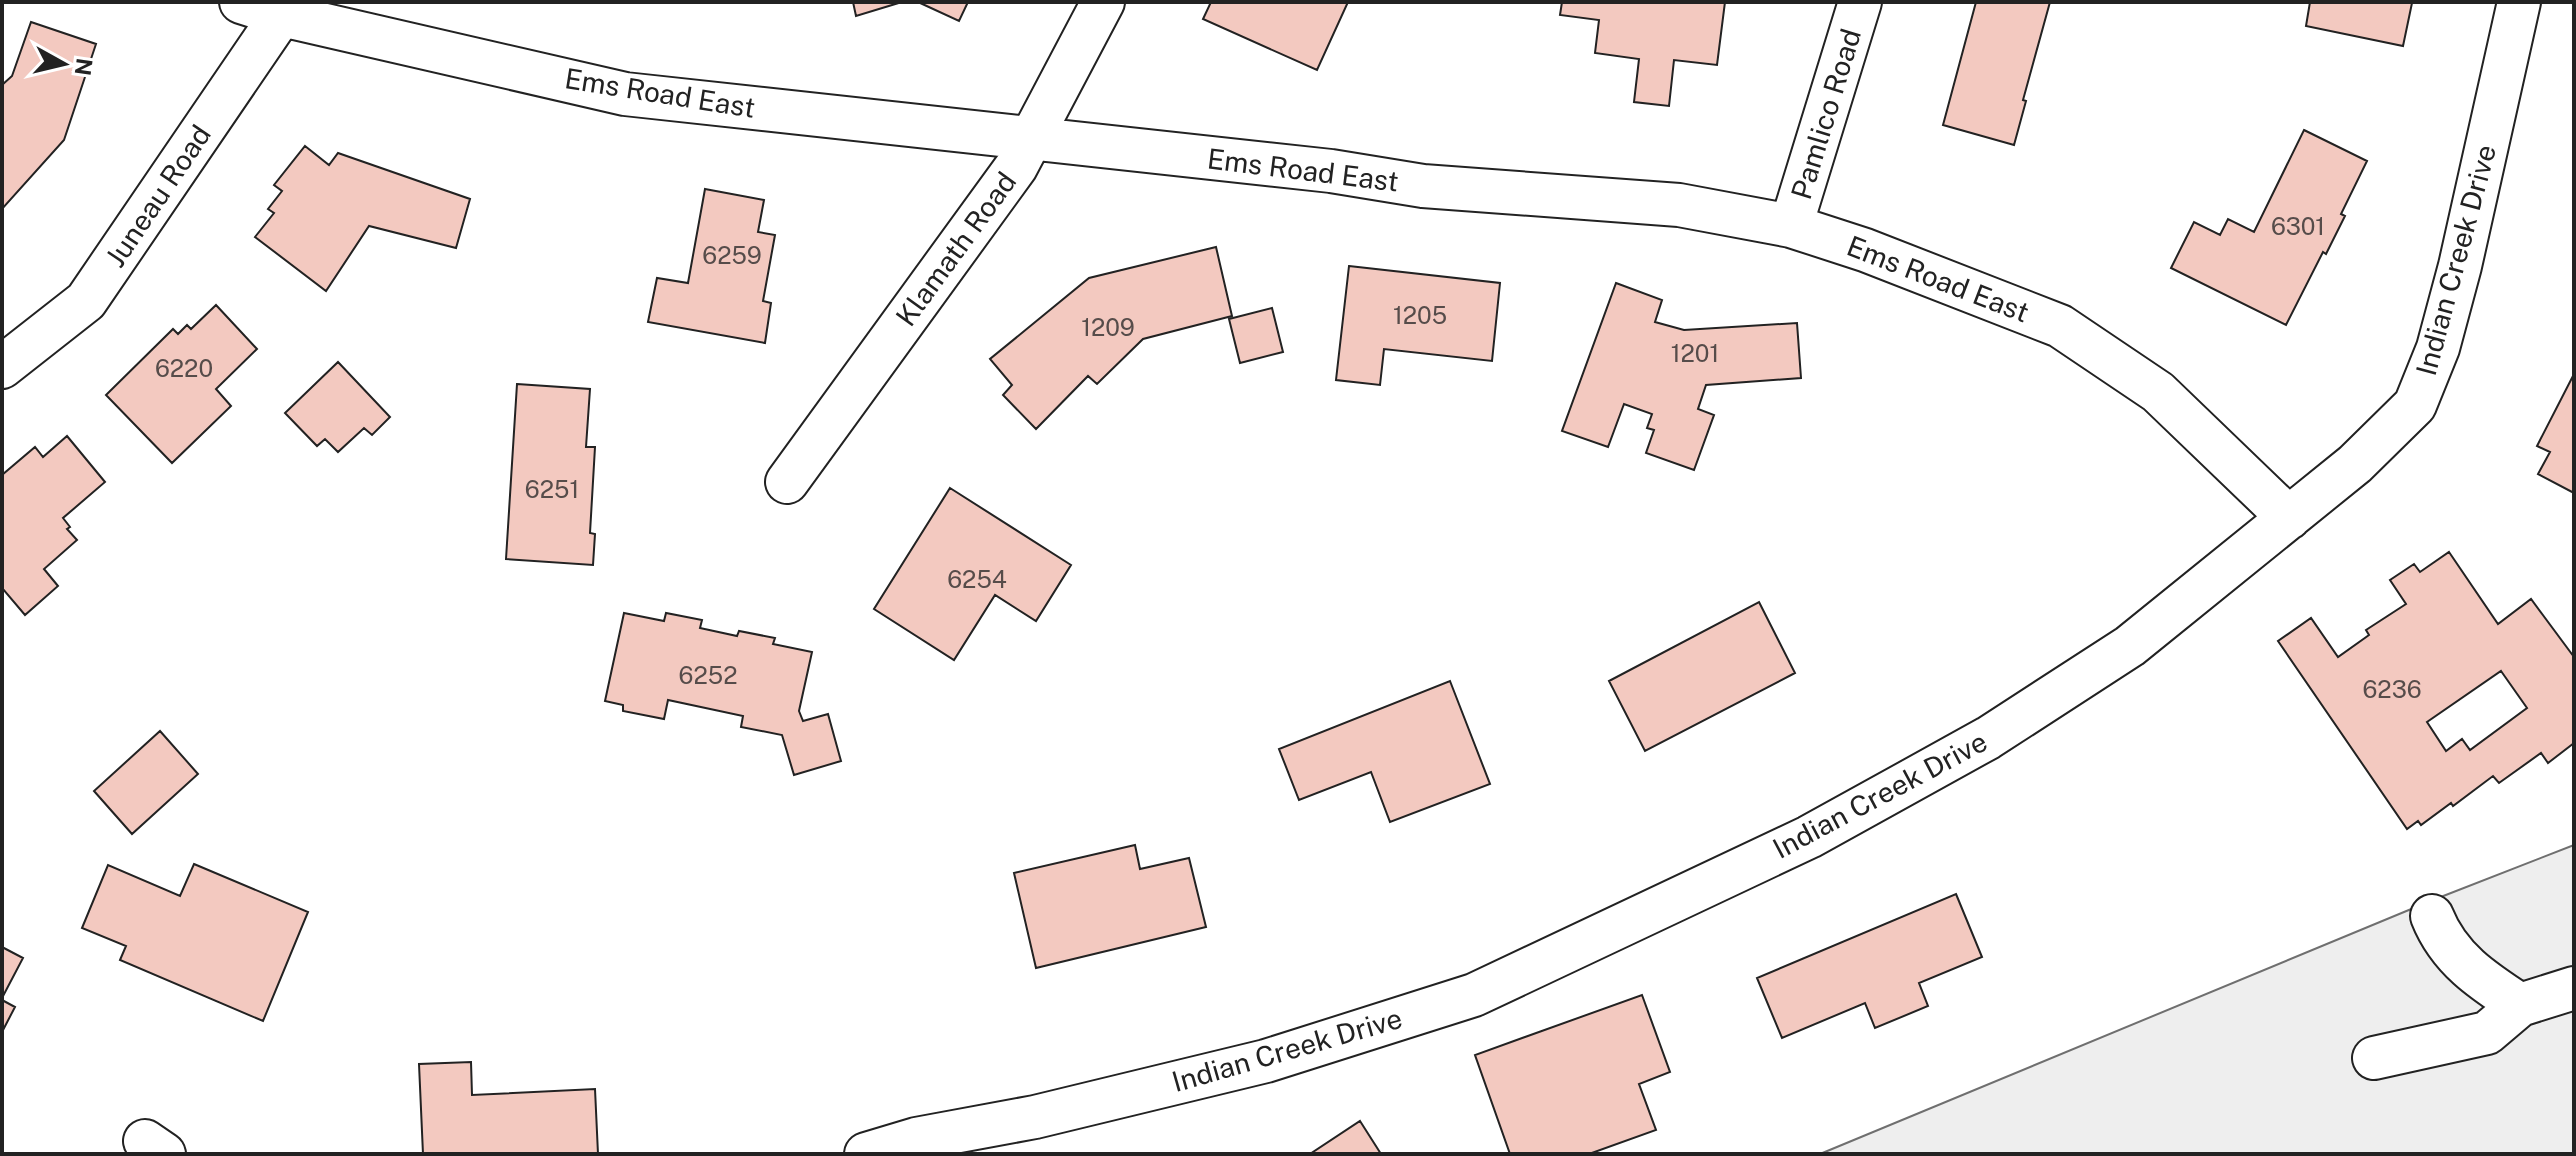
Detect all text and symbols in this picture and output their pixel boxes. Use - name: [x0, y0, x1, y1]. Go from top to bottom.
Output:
- north arrow: [24, 24, 104, 104]
- street label: Pamlico Road: [1784, 25, 1867, 203]
- text: N: [70, 56, 98, 77]
- street label: Ems Road East: [563, 61, 758, 124]
- street label: Juneau Road: [98, 119, 217, 273]
- street label: Ems Road East: [1206, 141, 1401, 198]
- street label: Indian Creek Drive: [2409, 141, 2502, 379]
- street label: Klamath Road: [889, 165, 1022, 332]
- house number: 6301: [2271, 212, 2325, 240]
- street label: Ems Road East: [1842, 229, 2034, 328]
- house number: 6259: [702, 241, 762, 269]
- house number: 1205: [1393, 301, 1447, 329]
- house number: 1209: [1081, 313, 1135, 341]
- house number: 1201: [1671, 339, 1719, 367]
- house number: 6220: [155, 354, 213, 382]
- house number: 6251: [525, 475, 579, 503]
- house number: 6254: [947, 565, 1007, 593]
- house number: 6252: [679, 661, 737, 689]
- house number: 6236: [2362, 675, 2422, 703]
- street label: Indian Creek Drive: [1767, 724, 1992, 865]
- street label: Indian Creek Drive: [1168, 1001, 1406, 1098]

